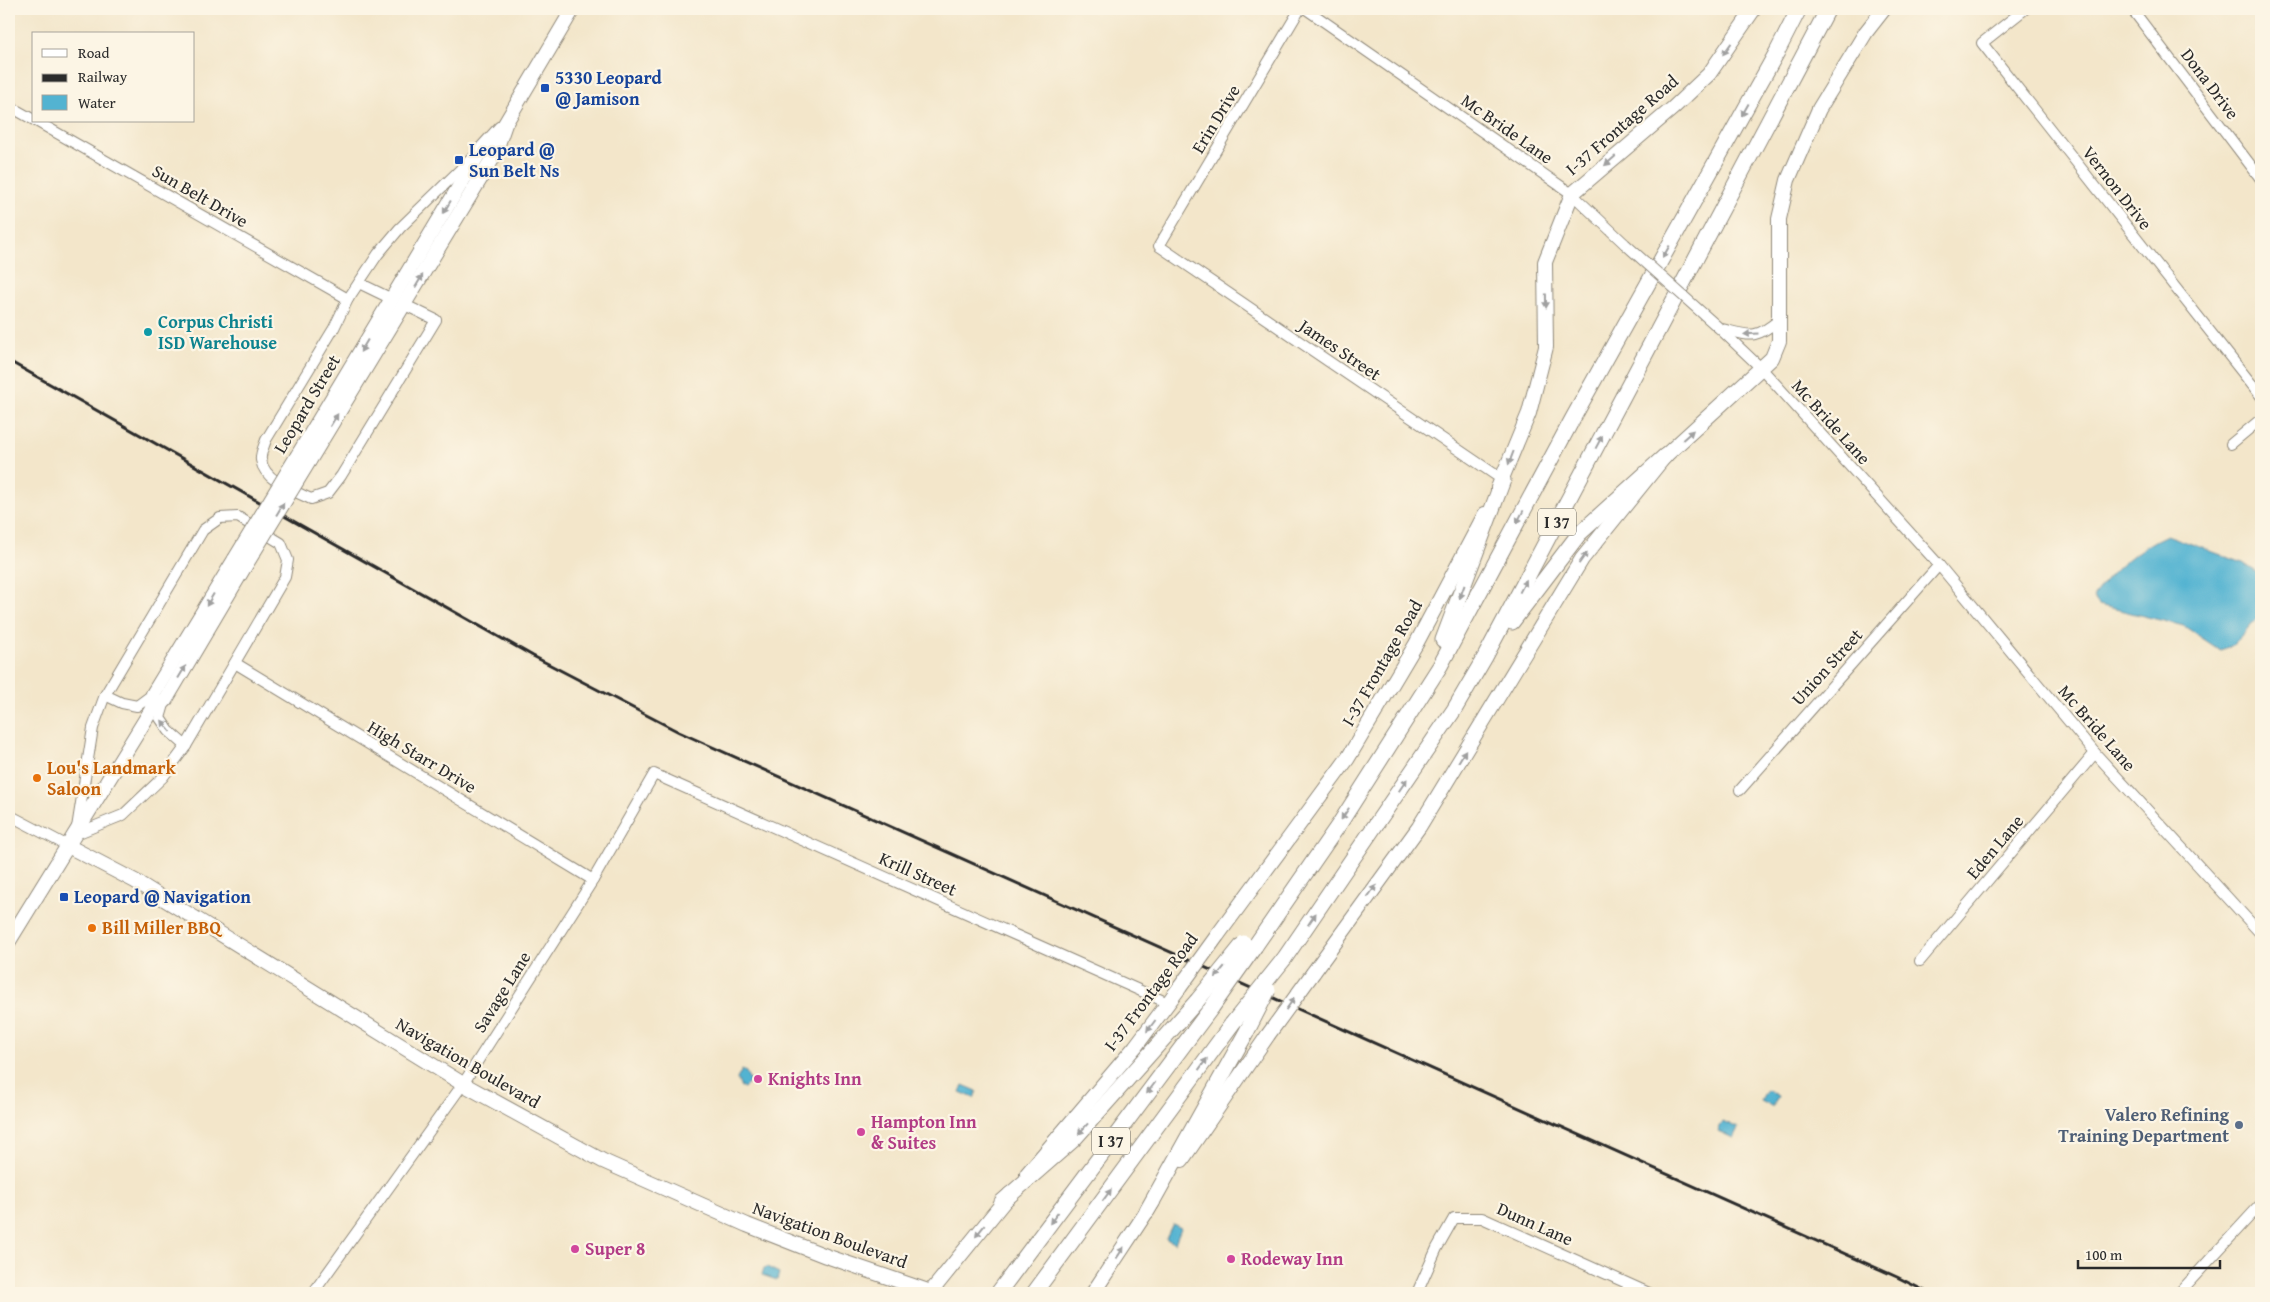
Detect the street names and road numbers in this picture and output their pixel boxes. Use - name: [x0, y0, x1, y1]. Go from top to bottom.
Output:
- street label: Dona Drive: [2175, 42, 2246, 125]
- street label: I-37 Frontage Road: [1559, 68, 1684, 181]
- street label: Erin Drive: [1184, 79, 1247, 158]
- street label: Mc Bride Lane: [1456, 87, 1559, 170]
- street label: Vernon Drive: [2076, 140, 2159, 236]
- street label: Sun Belt Drive: [147, 157, 253, 234]
- street label: James Street: [1292, 311, 1387, 387]
- street label: Leopard Street: [266, 349, 347, 458]
- street label: Mc Bride Lane: [1785, 373, 1877, 471]
- road number: I 37: [1538, 508, 1576, 536]
- street label: I-37 Frontage Road: [1334, 594, 1429, 731]
- street label: Union Street: [1785, 622, 1869, 711]
- street label: Mc Bride Lane: [2052, 678, 2143, 777]
- street label: High Starr Drive: [363, 713, 482, 800]
- street label: Eden Lane: [1960, 808, 2030, 885]
- street label: Krill Street: [875, 844, 962, 903]
- street label: I-37 Frontage Road: [1097, 927, 1204, 1057]
- street label: Savage Lane: [466, 946, 537, 1038]
- street label: Navigation Boulevard: [391, 1010, 546, 1115]
- road number: I 37: [1092, 1128, 1130, 1154]
- street label: Navigation Boulevard: [749, 1194, 912, 1275]
- street label: Dunn Lane: [1493, 1195, 1578, 1252]

